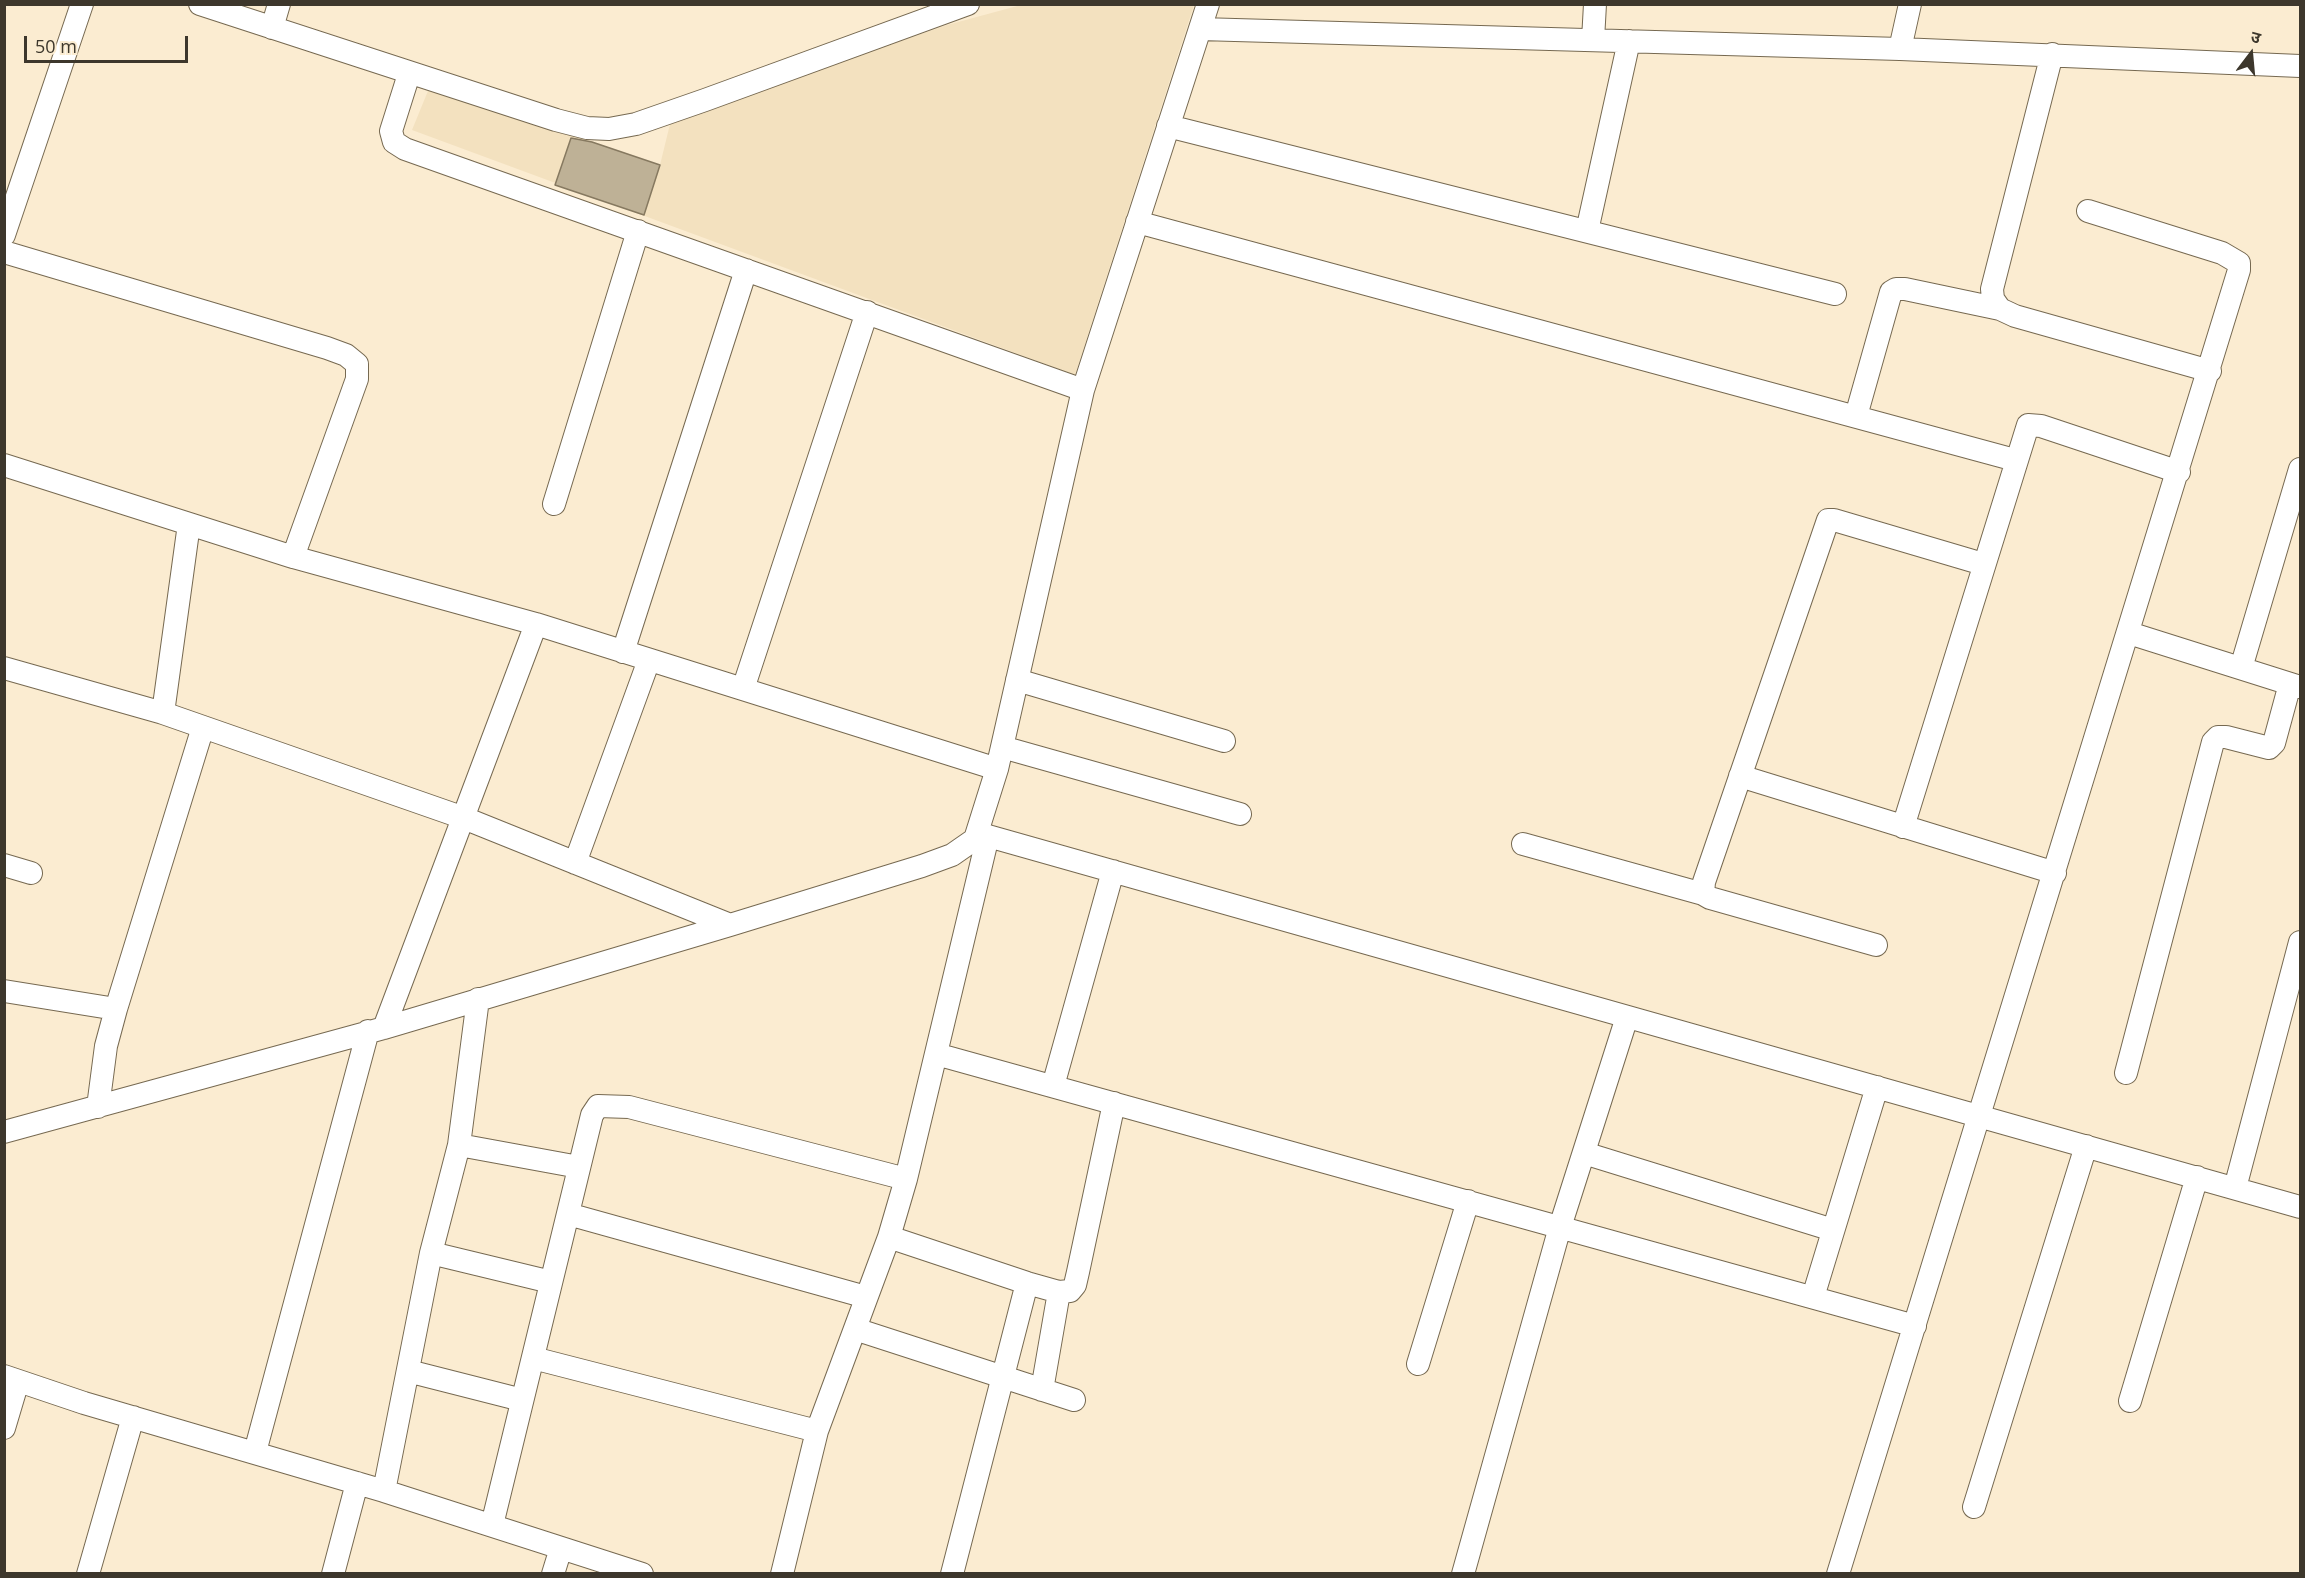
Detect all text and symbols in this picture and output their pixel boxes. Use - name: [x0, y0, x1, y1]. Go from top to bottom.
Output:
- scale bar: [27, 24, 190, 62]
- north arrow: [2221, 24, 2281, 84]
- text: उ: [2248, 25, 2263, 49]
- text: 50 m: [35, 34, 77, 58]

